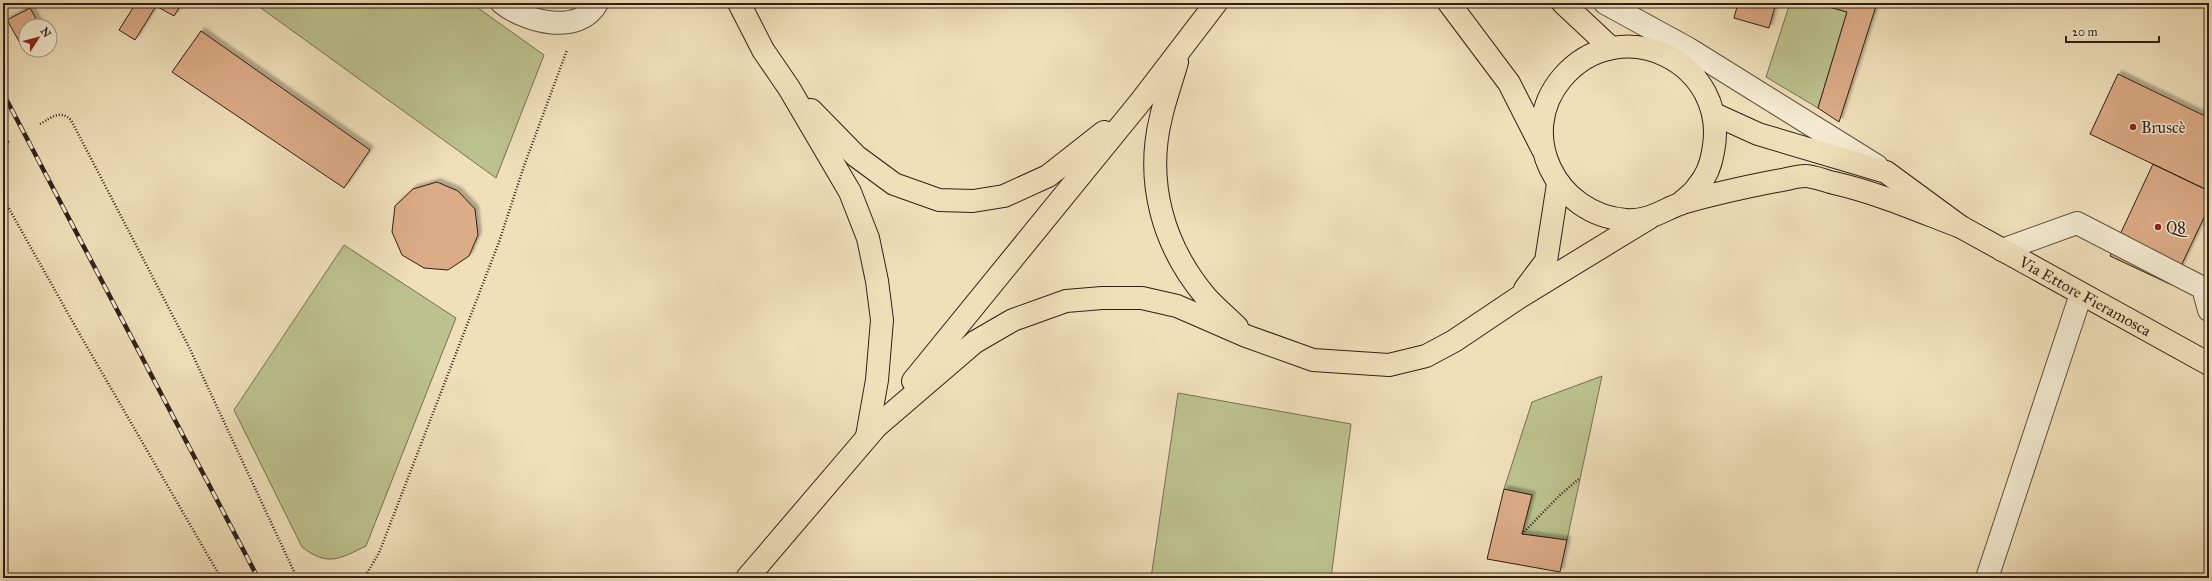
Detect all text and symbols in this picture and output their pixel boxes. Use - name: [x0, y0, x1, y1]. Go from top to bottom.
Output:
- north arrow: [18, 18, 58, 58]
- scale bar: [2066, 18, 2159, 44]
- text: N: [38, 25, 54, 41]
- text: 20 m: [2072, 25, 2098, 39]
- place label: Bruscè: [2141, 118, 2186, 137]
- marker: Bruscè: [2128, 122, 2138, 132]
- place label: Q8: [2166, 218, 2189, 237]
- marker: Q8: [2153, 222, 2163, 232]
- street label: Via Ettore Fieramosca: [2015, 252, 2155, 340]

